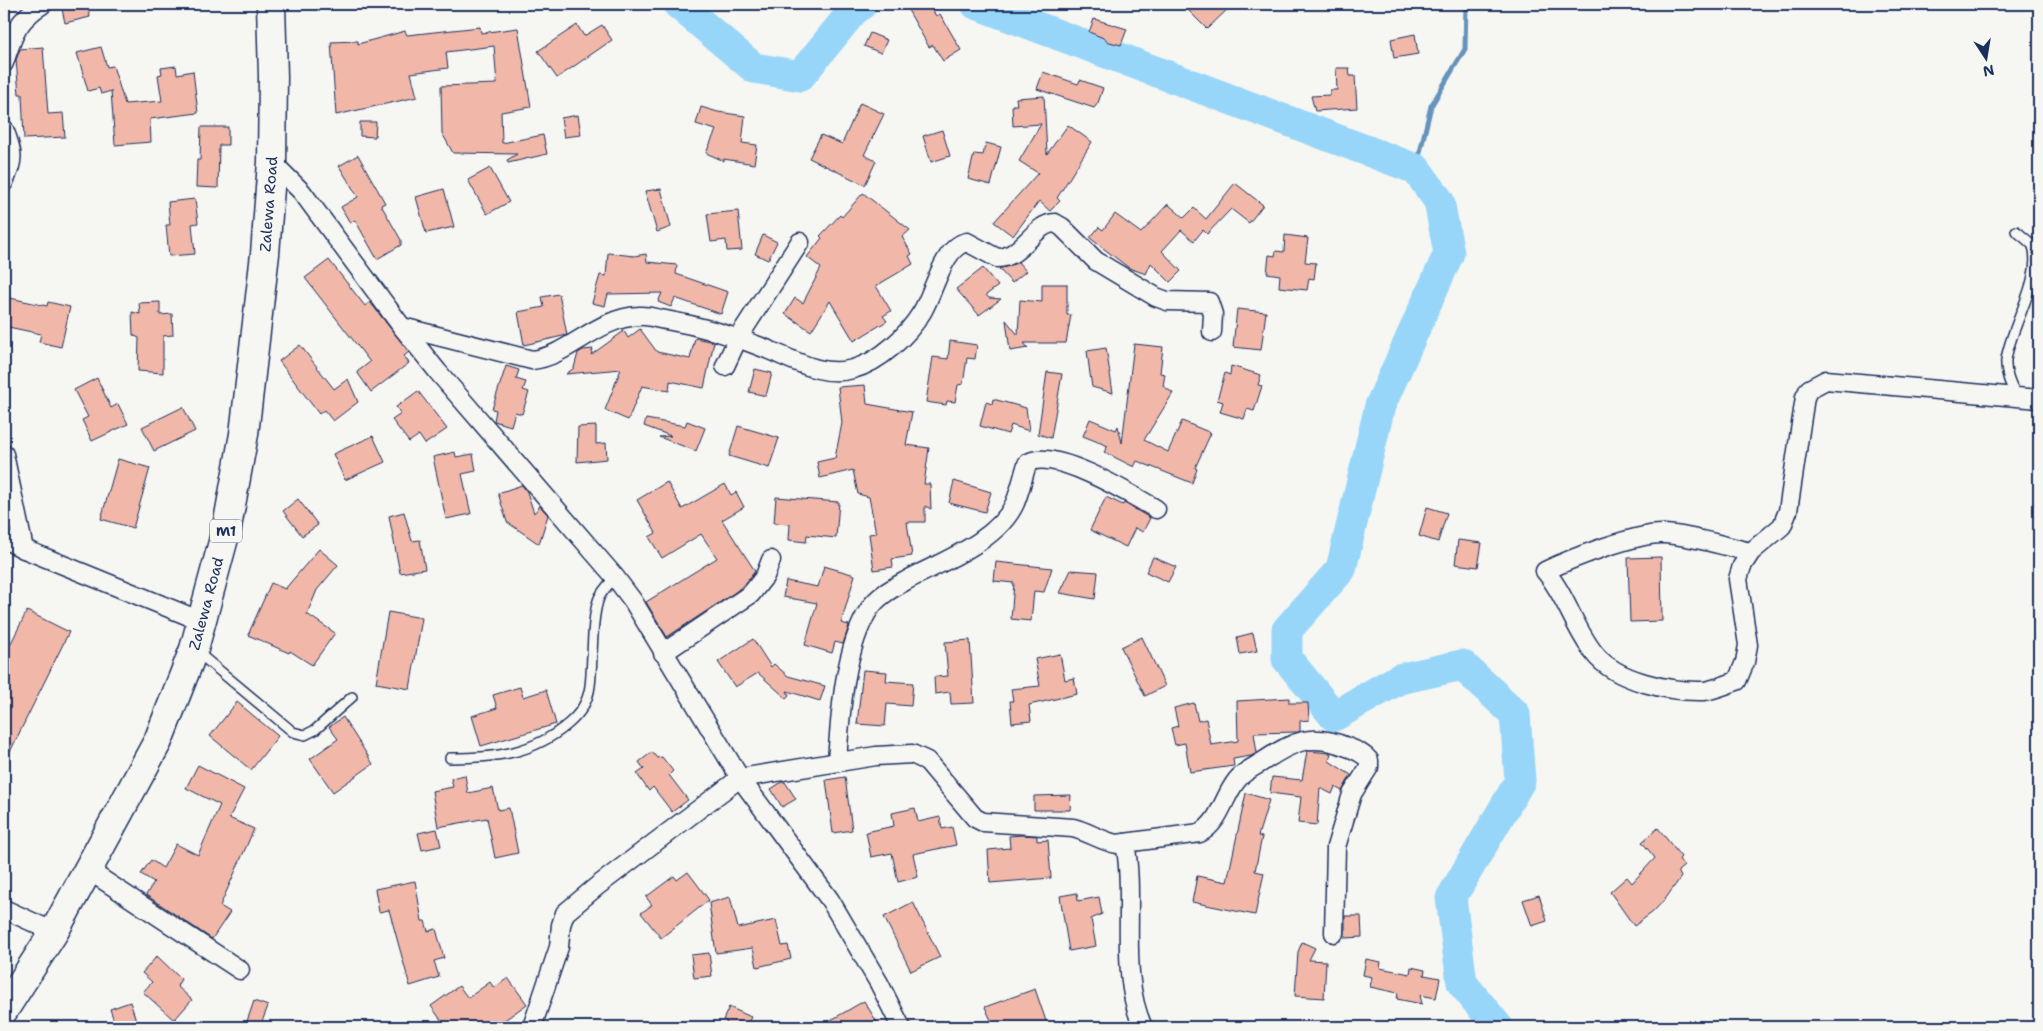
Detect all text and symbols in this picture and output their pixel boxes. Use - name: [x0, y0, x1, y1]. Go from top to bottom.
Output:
- north arrow: [1960, 32, 2010, 82]
- text: N: [1981, 61, 1996, 81]
- street label: Zalewa Road: [255, 156, 282, 253]
- road number: M1: [210, 520, 242, 542]
- street label: Zalewa Road: [184, 554, 229, 652]

